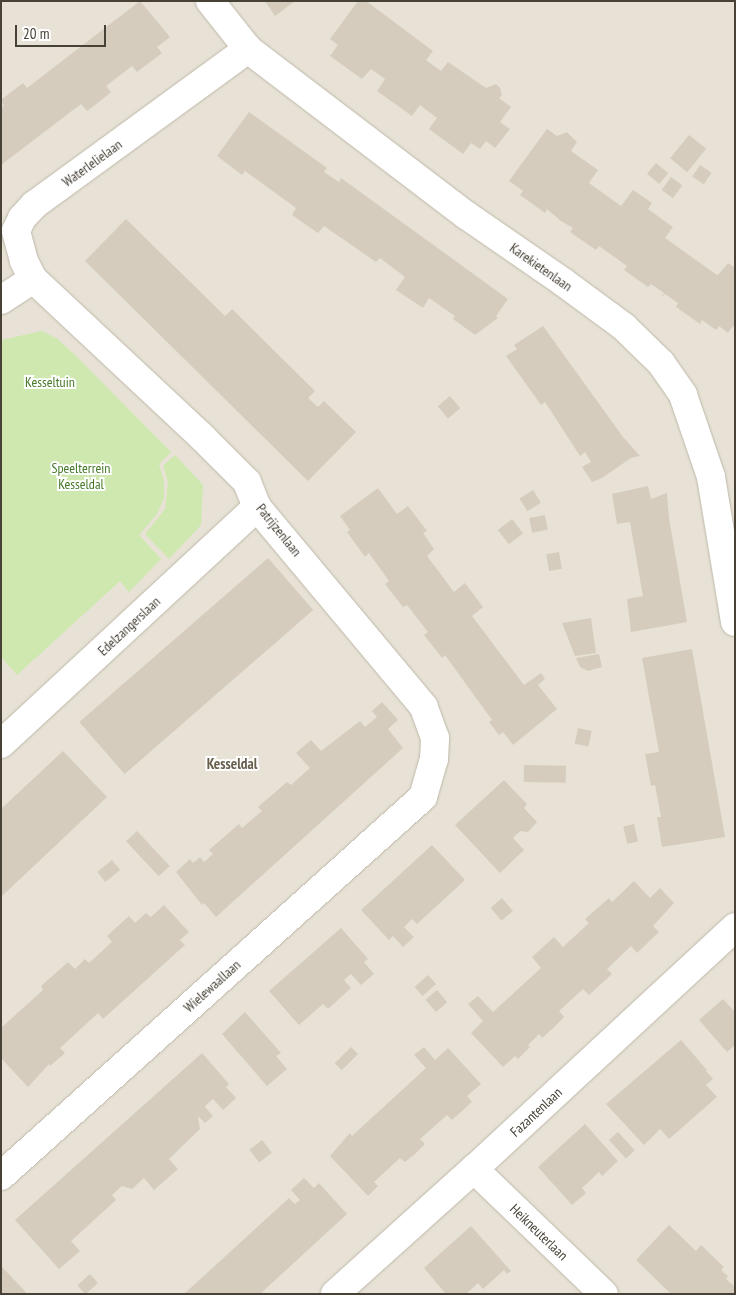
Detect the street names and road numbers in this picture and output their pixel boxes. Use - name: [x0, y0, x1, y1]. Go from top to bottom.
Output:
- street label: Waterlelielaan: [59, 136, 125, 190]
- street label: Karekietenlaan: [507, 239, 575, 295]
- street label: Patrijzenlaan: [253, 500, 305, 560]
- street label: Edelzangerslaan: [94, 593, 164, 659]
- street label: Wielewaallaan: [180, 956, 244, 1016]
- street label: Fazantenlaan: [507, 1084, 565, 1140]
- street label: Heikneuterlaan: [507, 1200, 571, 1264]

